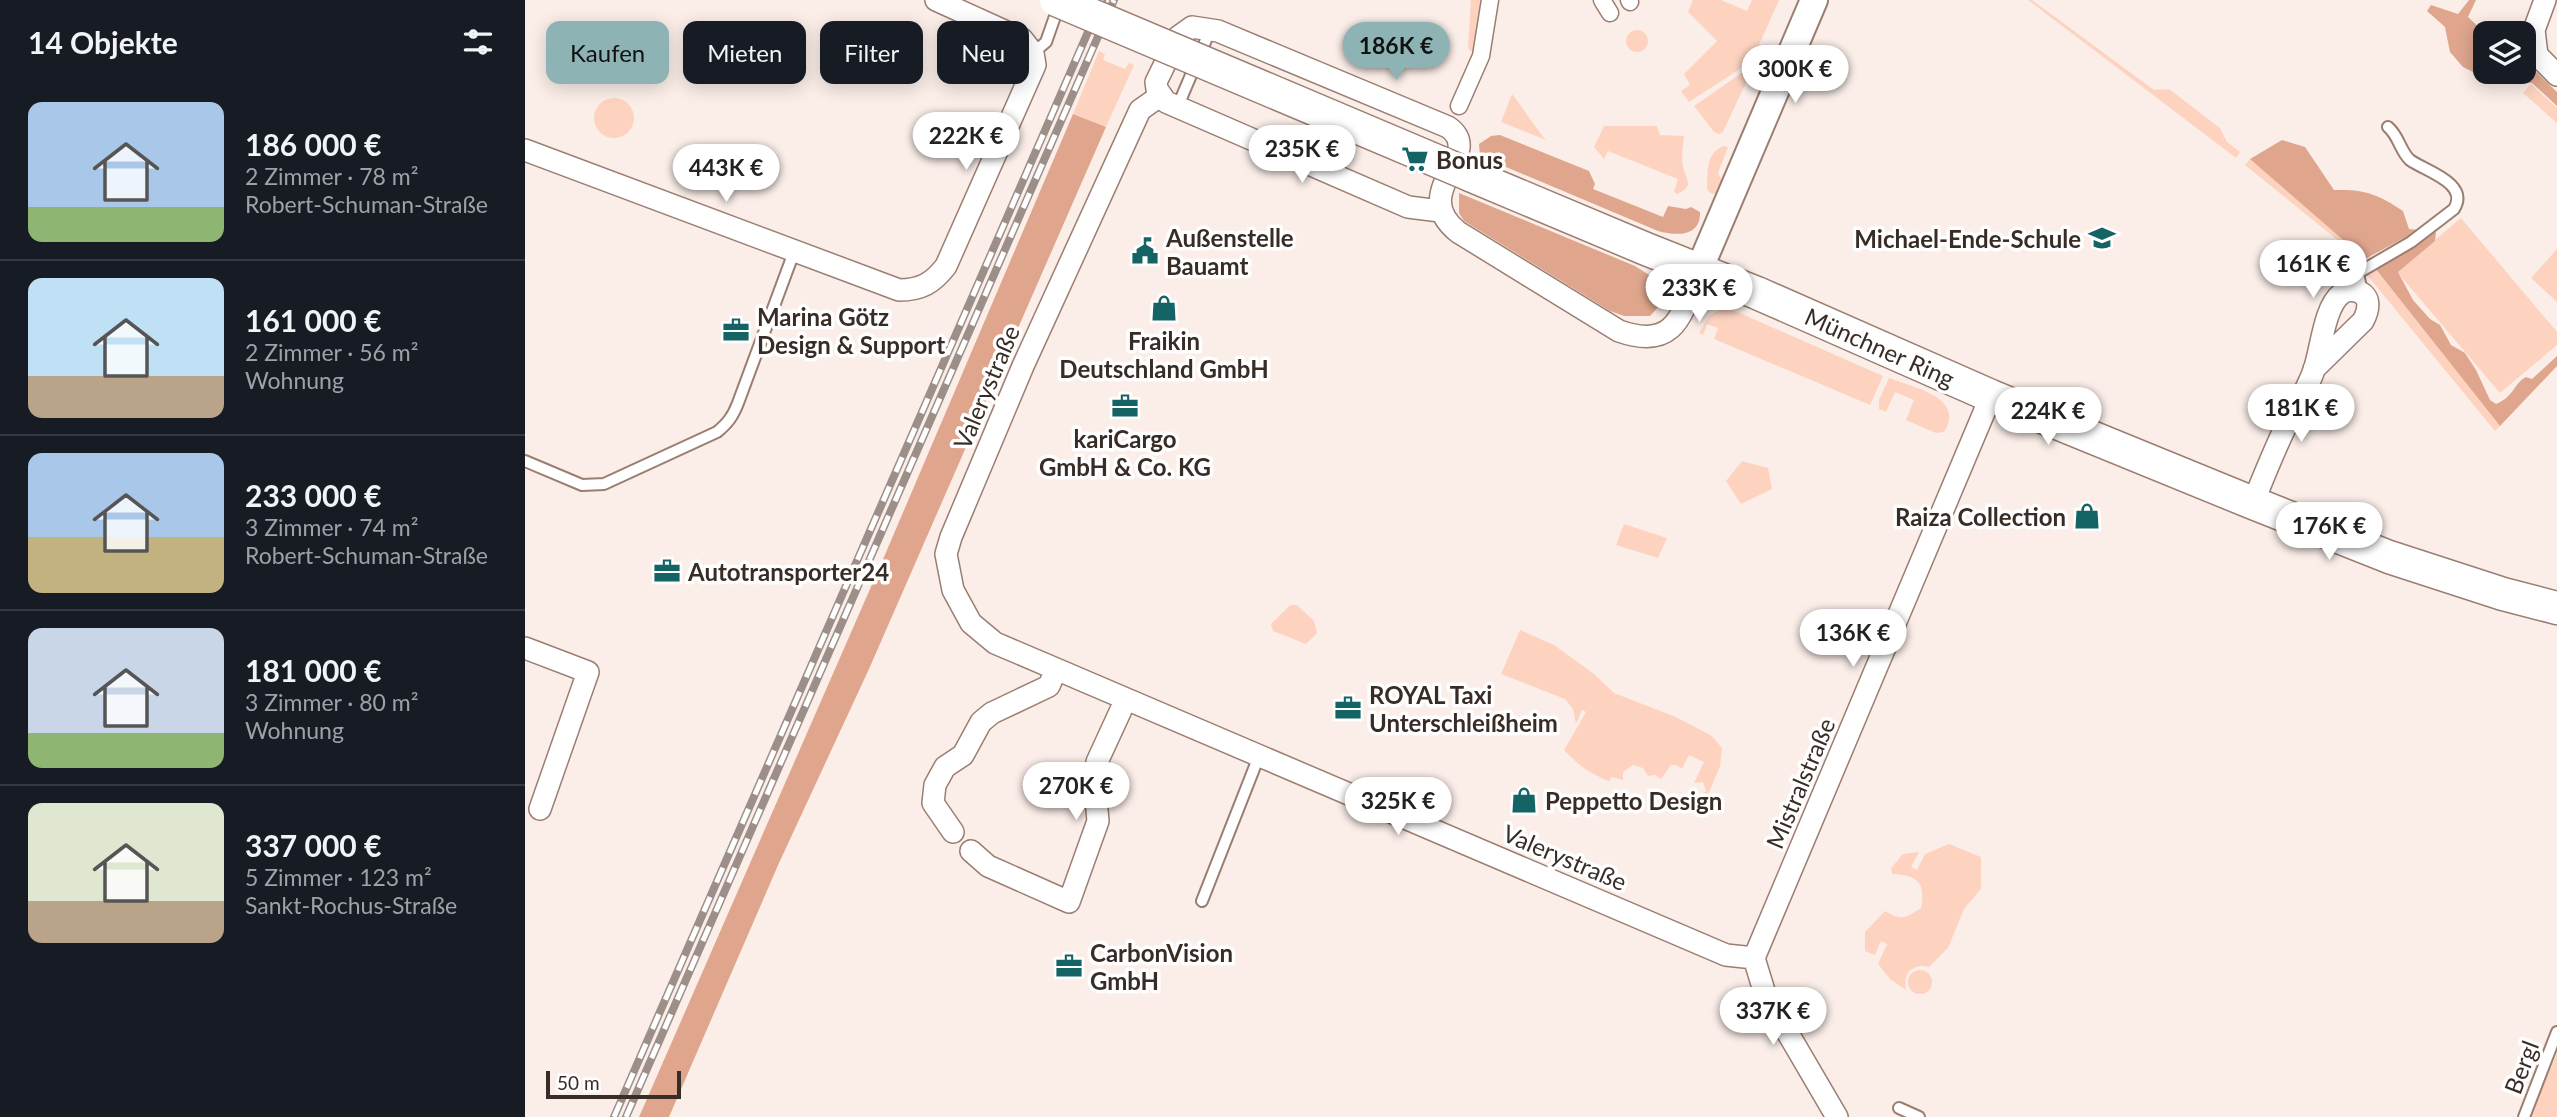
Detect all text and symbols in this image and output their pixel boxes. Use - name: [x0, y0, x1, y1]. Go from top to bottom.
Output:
- chip: Kaufen: [546, 21, 669, 84]
- chip: Mieten: [683, 21, 806, 84]
- chip: Filter: [820, 21, 923, 84]
- chip: Neu: [937, 21, 1029, 84]
- map controls: [2473, 21, 2536, 84]
- button: layers: [2473, 21, 2536, 84]
- pin: 186K €: [1339, 22, 1453, 82]
- icon: filters: [459, 23, 497, 61]
- text: 14 Objekte: [28, 24, 178, 60]
- text: 186K €: [1359, 31, 1433, 59]
- pin: 300K €: [1738, 46, 1852, 105]
- text: 300K €: [1758, 54, 1832, 82]
- pin: 222K €: [909, 113, 1023, 172]
- text: 222K €: [929, 121, 1003, 149]
- pin: 235K €: [1245, 125, 1359, 185]
- text: 186 000 €: [245, 126, 381, 162]
- icon: home: [84, 130, 168, 214]
- text: 235K €: [1265, 134, 1339, 162]
- pin: 443K €: [669, 144, 783, 204]
- supermarket icon: Bonus: [1400, 144, 1430, 174]
- place label: Bonus: [1436, 145, 1503, 174]
- text: 443K €: [689, 153, 763, 181]
- text: 2 Zimmer · 78 m²: [245, 162, 418, 190]
- text: Robert-Schuman-Straße: [245, 190, 488, 218]
- place label: Außenstelle Bauamt: [1165, 223, 1294, 280]
- school or university icon: Michael-Ende-Schule: [2087, 223, 2117, 253]
- place label: Michael-Ende-Schule: [1854, 224, 2081, 253]
- public building icon: Außenstelle Bauamt: [1130, 236, 1160, 266]
- pin: 161K €: [2256, 240, 2370, 300]
- text: 161K €: [2276, 249, 2350, 277]
- pin: 233K €: [1642, 264, 1756, 324]
- text: 233K €: [1662, 273, 1736, 301]
- shop icon: Fraikin Deutschland GmbH: [1149, 293, 1179, 323]
- street label: Münchner Ring: [1801, 301, 1959, 393]
- text: 161 000 €: [245, 302, 381, 338]
- place label: Marina Götz Design & Support: [757, 302, 945, 359]
- icon: home: [84, 306, 168, 390]
- office icon: Marina Götz Design & Support: [721, 315, 751, 345]
- street label: Valerystraße: [947, 321, 1025, 453]
- place label: Fraikin Deutschland GmbH: [1059, 326, 1269, 383]
- text: 2 Zimmer · 56 m²: [245, 338, 418, 366]
- text: Wohnung: [245, 366, 344, 394]
- pin: 181K €: [2244, 384, 2358, 444]
- pin: 224K €: [1991, 388, 2105, 447]
- office icon: kariCargo GmbH & Co. KG: [1110, 391, 1140, 421]
- text: 181K €: [2264, 393, 2338, 421]
- text: 224K €: [2011, 396, 2085, 424]
- place label: kariCargo GmbH & Co. KG: [1039, 424, 1211, 481]
- text: 233 000 €: [245, 477, 381, 513]
- icon: home: [84, 481, 168, 565]
- shop icon: Raiza Collection: [2072, 501, 2102, 531]
- place label: Raiza Collection: [1895, 502, 2066, 531]
- pin: 176K €: [2272, 503, 2386, 562]
- text: 176K €: [2292, 511, 2366, 539]
- text: 3 Zimmer · 74 m²: [245, 513, 418, 541]
- text: Robert-Schuman-Straße: [245, 541, 488, 569]
- office icon: Autotransporter24: [652, 556, 682, 586]
- place label: Autotransporter24: [687, 557, 889, 586]
- pin: 136K €: [1796, 610, 1910, 669]
- text: 136K €: [1816, 618, 1890, 646]
- text: 181 000 €: [245, 652, 381, 688]
- icon: home: [84, 656, 168, 740]
- place label: ROYAL Taxi Unterschleißheim: [1369, 680, 1558, 737]
- text: 3 Zimmer · 80 m²: [245, 688, 418, 716]
- office icon: ROYAL Taxi Unterschleißheim: [1333, 693, 1363, 723]
- street label: Mistralstraße: [1759, 713, 1841, 853]
- text: Wohnung: [245, 716, 344, 744]
- pin: 270K €: [1019, 762, 1133, 822]
- text: 270K €: [1039, 771, 1113, 799]
- pin: 325K €: [1341, 778, 1455, 837]
- shop icon: Peppetto Design: [1509, 785, 1539, 815]
- text: 325K €: [1361, 786, 1435, 814]
- place label: Peppetto Design: [1545, 786, 1722, 815]
- street label: Valerystraße: [1499, 818, 1631, 896]
- text: 337 000 €: [245, 827, 381, 863]
- icon: home: [84, 831, 168, 915]
- text: 5 Zimmer · 123 m²: [245, 863, 432, 891]
- text: Sankt-Rochus-Straße: [245, 891, 457, 919]
- place label: CarbonVision GmbH: [1090, 938, 1233, 995]
- office icon: CarbonVision GmbH: [1054, 951, 1084, 981]
- pin: 337K €: [1716, 988, 1830, 1047]
- text: 337K €: [1736, 996, 1810, 1024]
- street label: Bergl: [2498, 1036, 2544, 1098]
- scale bar: [546, 1068, 681, 1100]
- text: 50 m: [557, 1071, 600, 1094]

